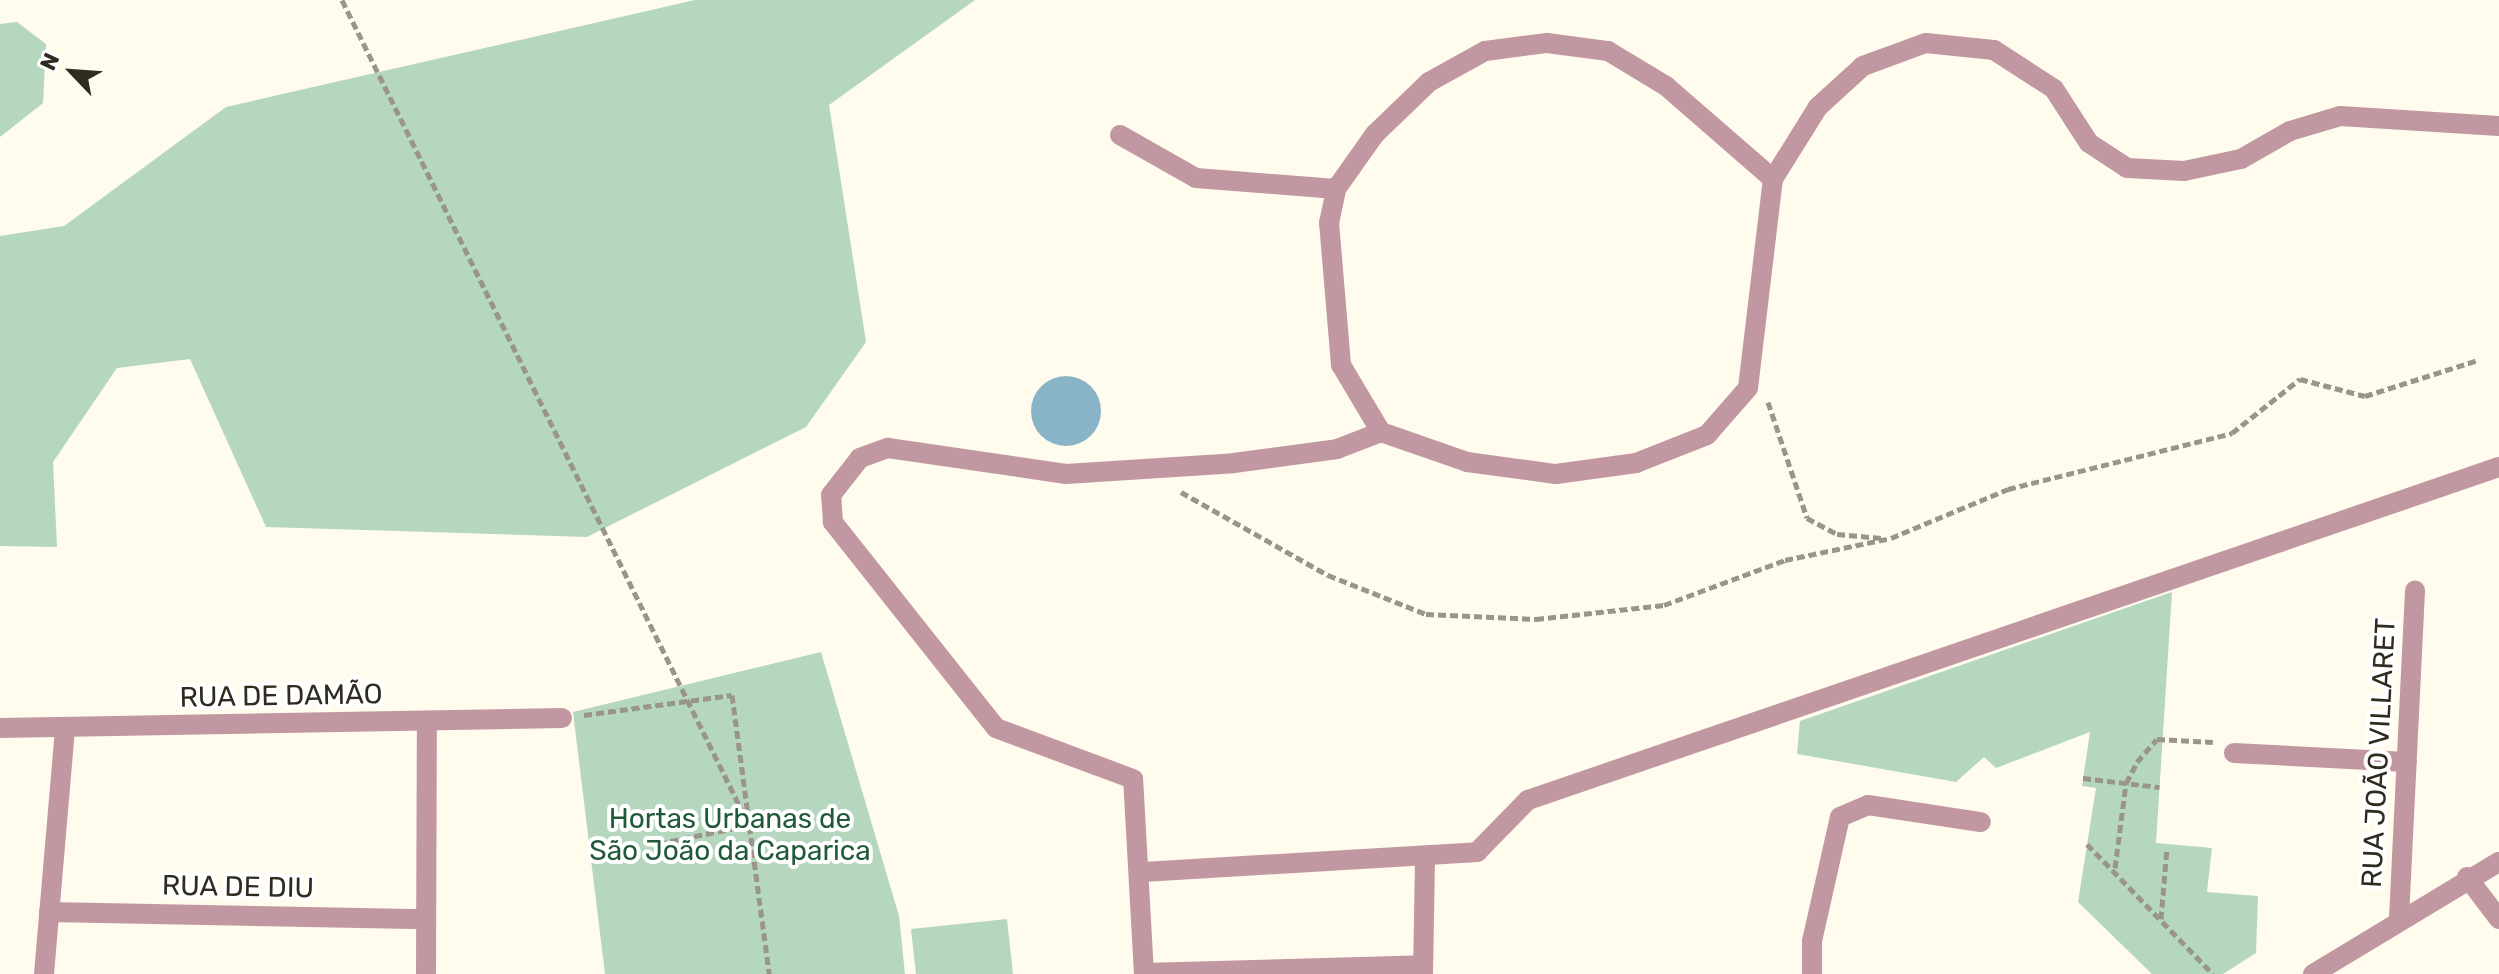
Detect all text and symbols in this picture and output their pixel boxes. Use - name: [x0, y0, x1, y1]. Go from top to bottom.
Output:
- north arrow: [32, 32, 112, 112]
- text: N: [34, 49, 65, 75]
- street label: RUA JOÃO VILLARET: [2355, 617, 2403, 889]
- street label: RUA DE DAMÃO: [179, 677, 383, 715]
- park label: Hortas Urbanas de São João da Caparica: [589, 802, 871, 868]
- street label: RUA DE DIU: [161, 869, 315, 905]

